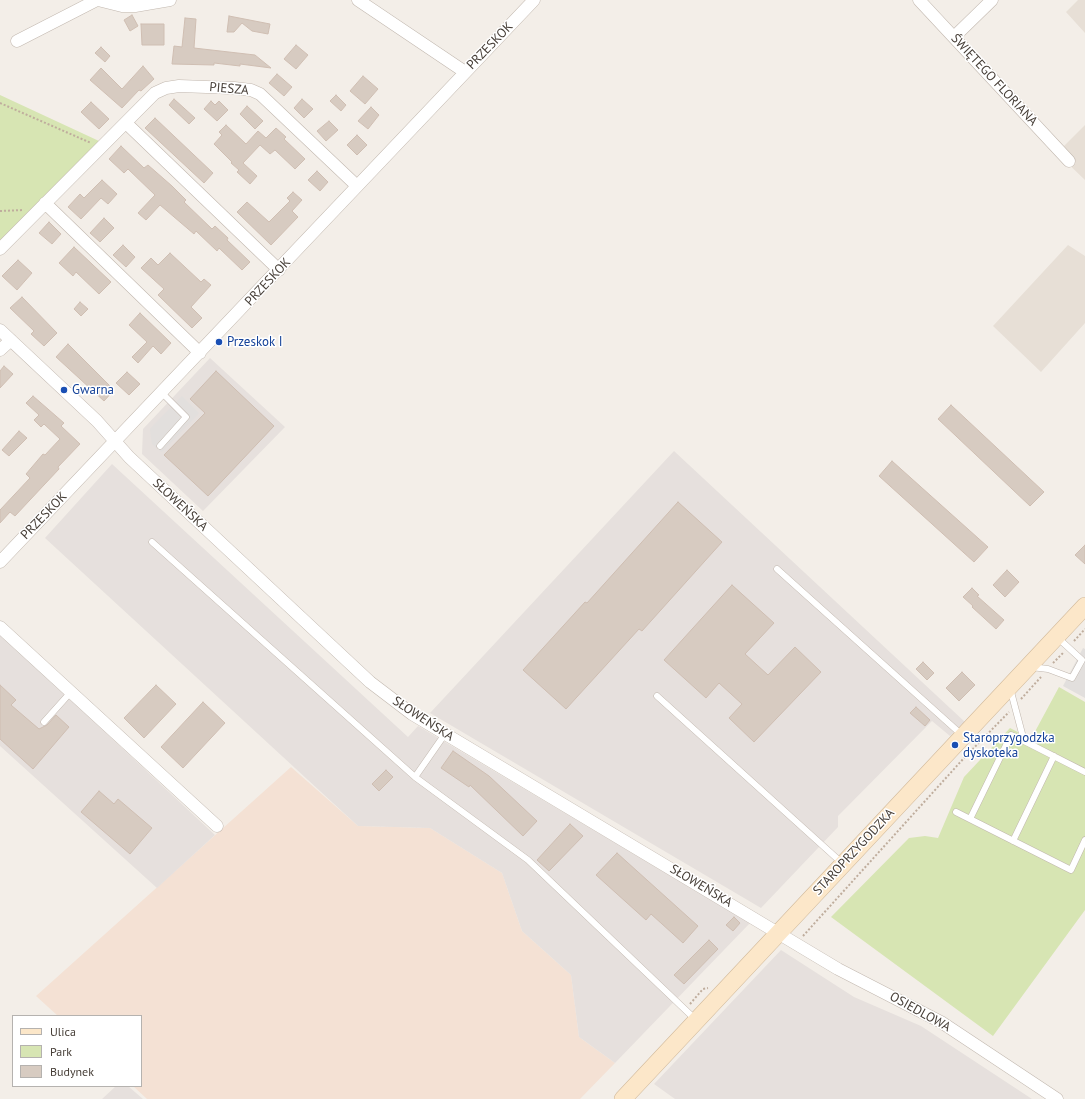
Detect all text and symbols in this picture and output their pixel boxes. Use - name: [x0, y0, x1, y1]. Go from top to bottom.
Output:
- street label: PRZESKOK: [464, 19, 516, 73]
- street label: ŚWIĘTEGO FLORIANA: [947, 31, 1041, 129]
- street label: PIESZA: [209, 80, 249, 98]
- street label: PRZESKOK: [242, 255, 294, 309]
- place label: Przeskok I: [227, 334, 282, 350]
- marker: Przeskok I: [214, 337, 224, 347]
- place label: Gwarna: [72, 382, 114, 398]
- marker: Gwarna: [59, 385, 69, 395]
- street label: SŁOWEŃSKA: [149, 475, 211, 535]
- street label: PRZESKOK: [18, 489, 70, 543]
- street label: SŁOWEŃSKA: [389, 693, 457, 745]
- place label: Staroprzygodzka dyskoteka: [963, 730, 1055, 761]
- marker: Staroprzygodzka dyskoteka: [950, 740, 960, 750]
- street label: STAROPRZYGODZKA: [810, 806, 898, 898]
- street label: SŁOWEŃSKA: [667, 861, 735, 911]
- street label: OSIEDLOWA: [887, 989, 953, 1035]
- legend: [12, 1015, 142, 1087]
- text: Ulica: [50, 1024, 76, 1039]
- text: Park: [50, 1044, 72, 1059]
- text: Budynek: [50, 1064, 94, 1079]

